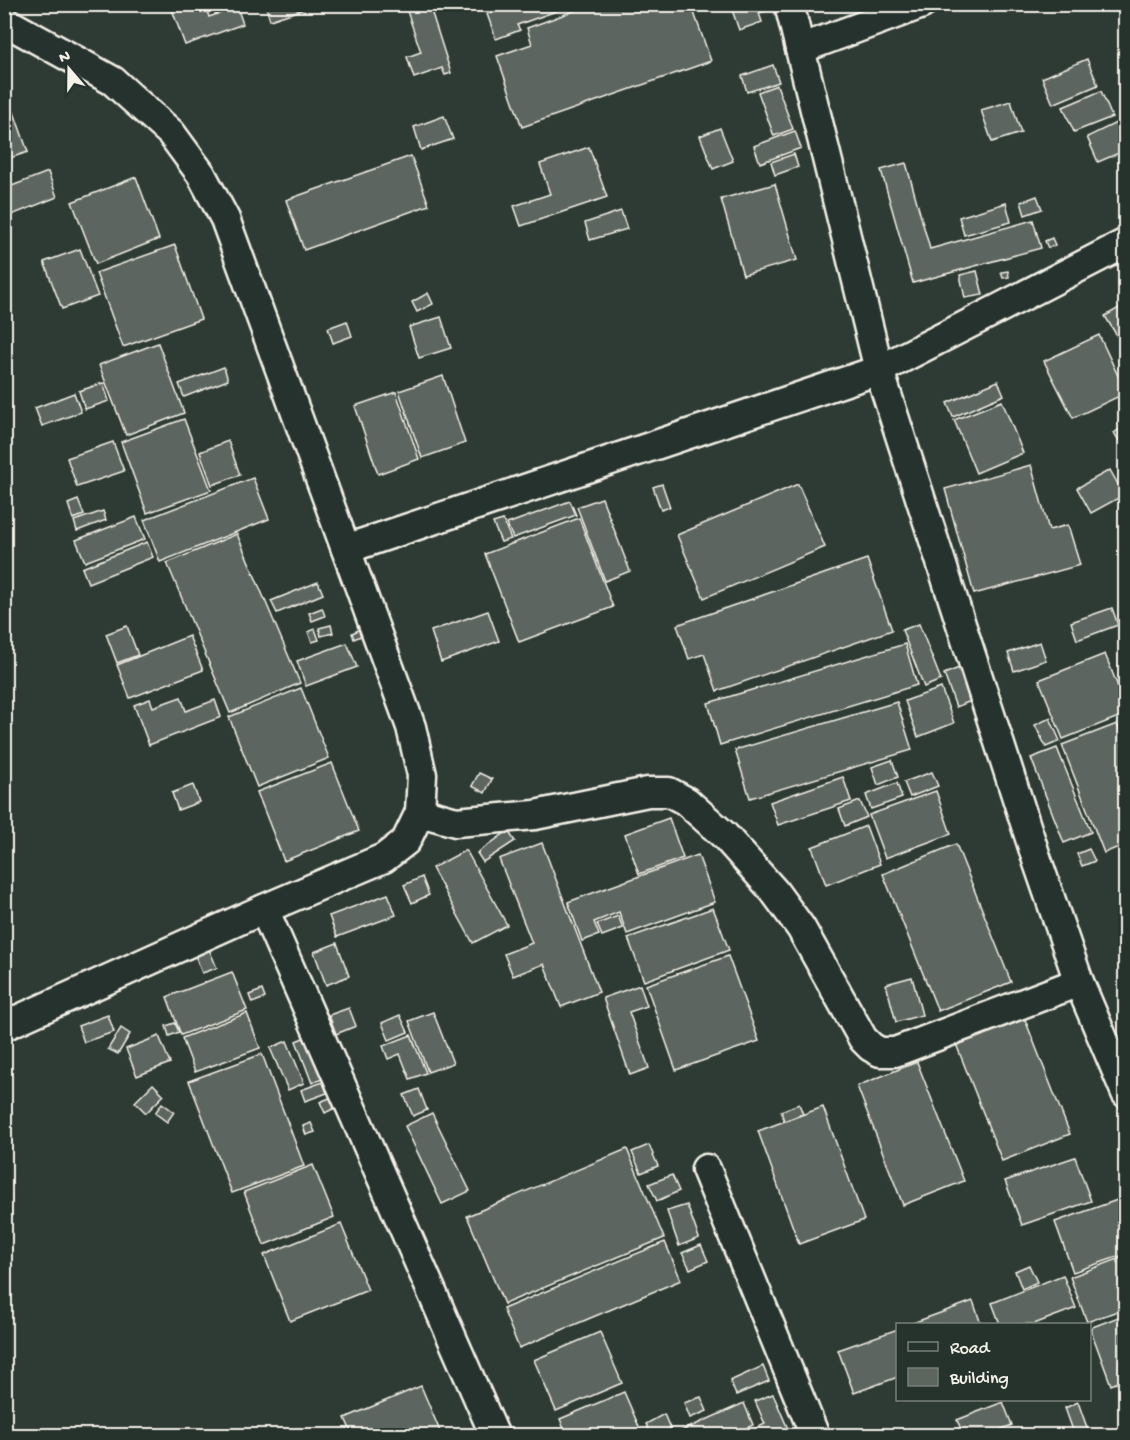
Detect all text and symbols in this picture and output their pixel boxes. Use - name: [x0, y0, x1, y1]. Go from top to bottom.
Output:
- north arrow: [39, 39, 99, 99]
- text: N: [57, 47, 74, 69]
- legend: [896, 1323, 1091, 1401]
- text: Road: [950, 1339, 991, 1360]
- text: Building: [949, 1369, 1009, 1390]

